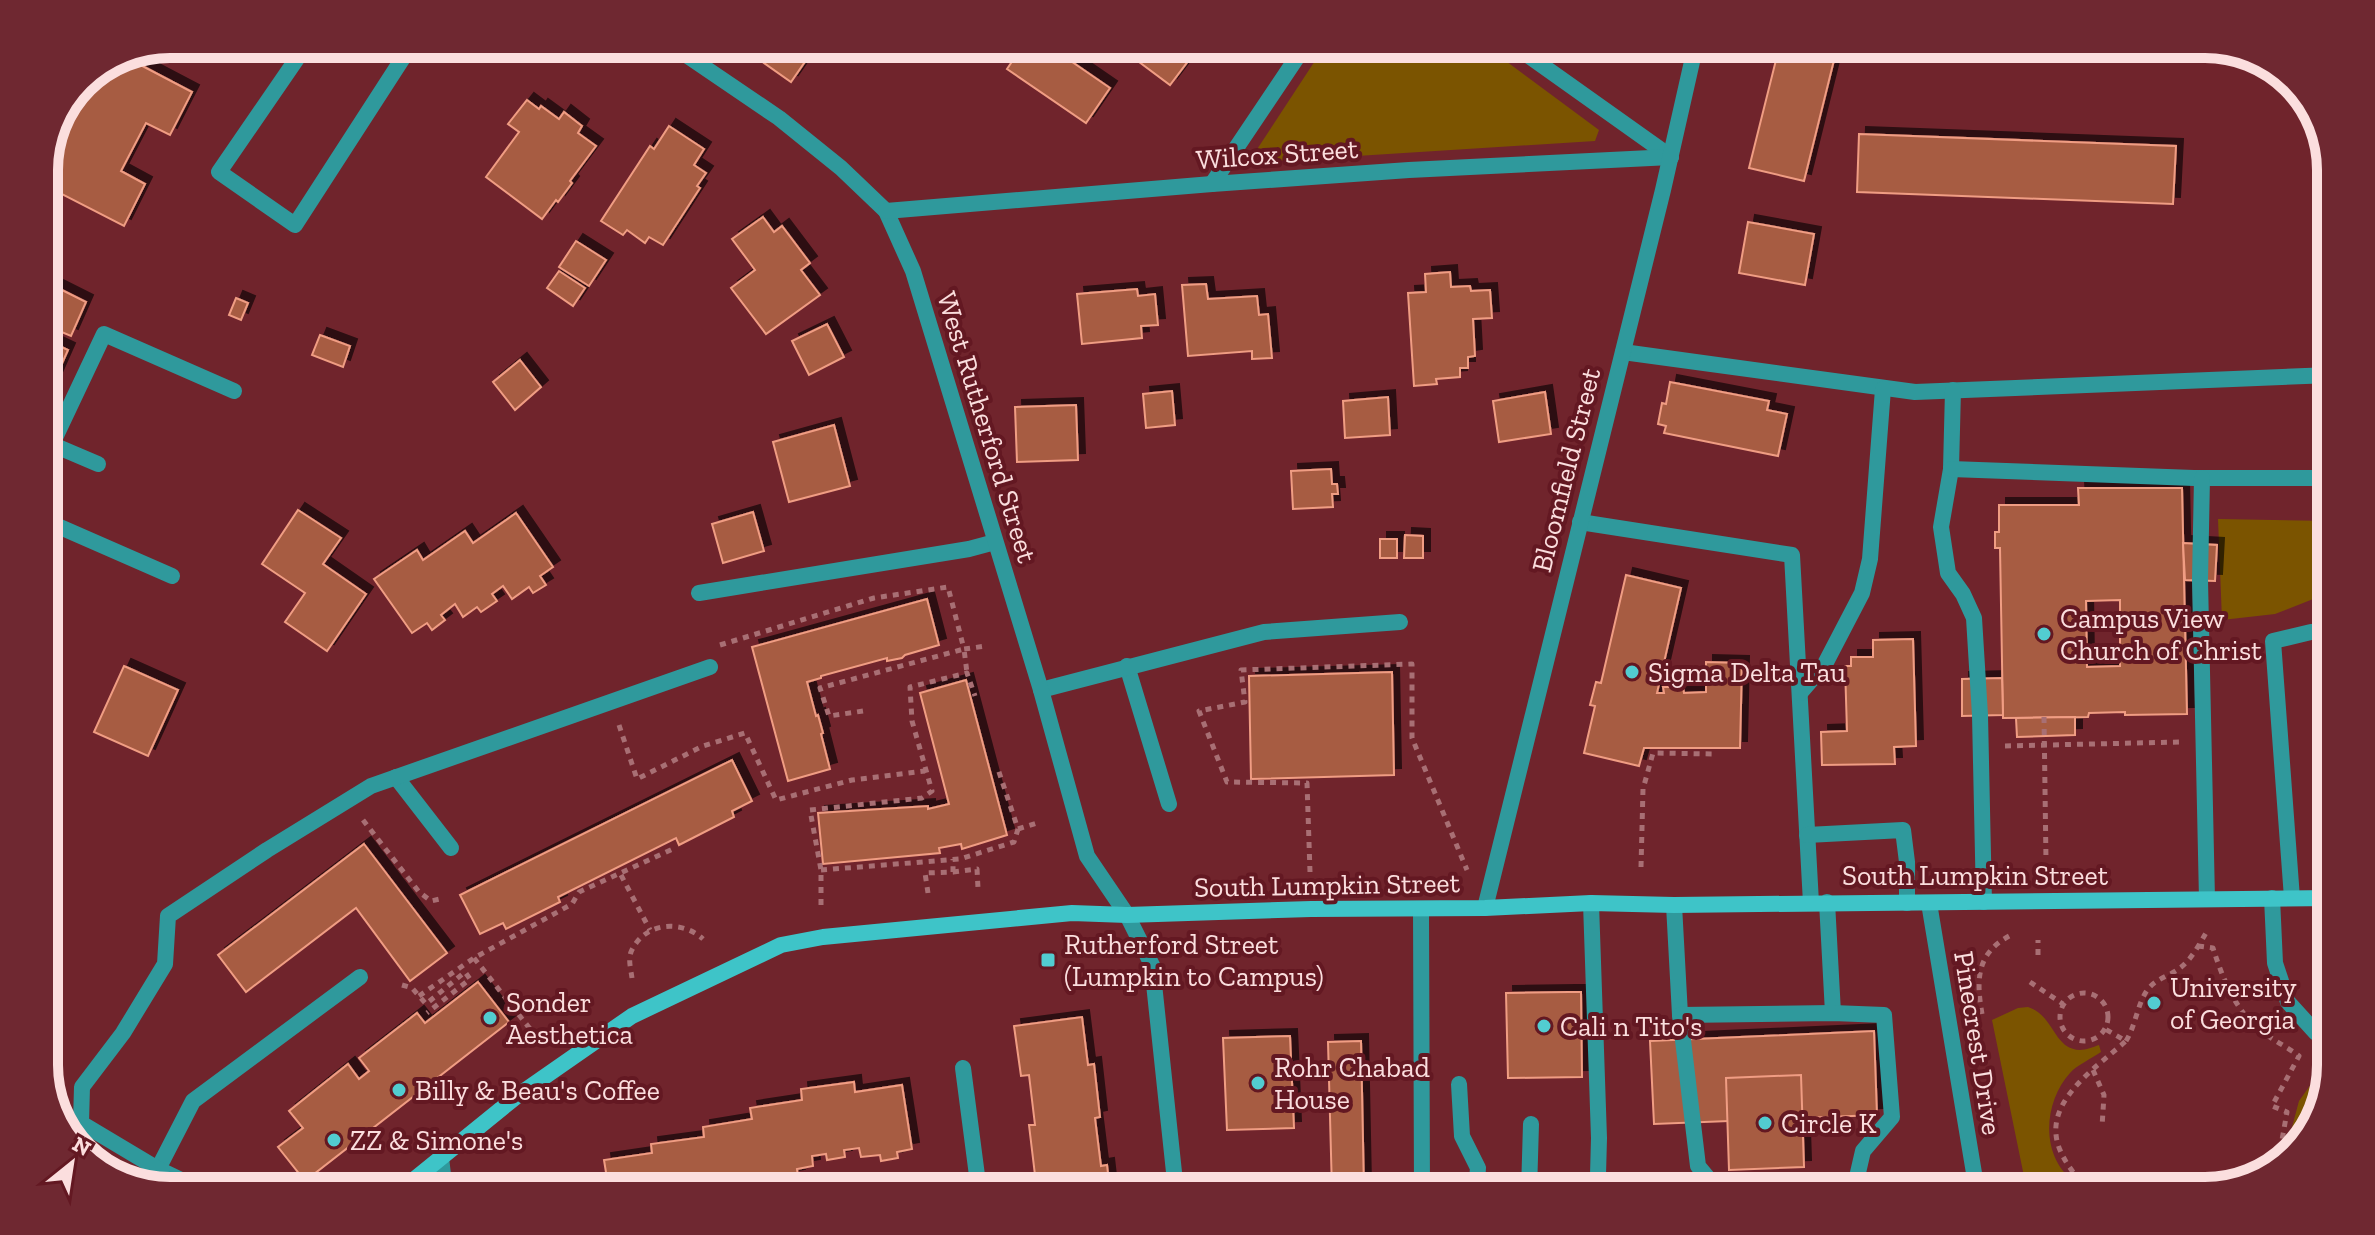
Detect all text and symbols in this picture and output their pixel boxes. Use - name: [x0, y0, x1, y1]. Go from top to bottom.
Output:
- street label: Wilcox Street: [1195, 132, 1360, 176]
- street label: West Rutherford Street: [930, 288, 1044, 567]
- street label: Bloomfield Street: [1525, 364, 1607, 575]
- place label: Campus View Church of Christ: [2060, 602, 2262, 667]
- marker: Campus View Church of Christ: [2035, 625, 2053, 643]
- place label: Sigma Delta Tau: [1648, 656, 1846, 689]
- marker: Sigma Delta Tau: [1623, 663, 1641, 681]
- street label: South Lumpkin Street: [1842, 859, 2109, 892]
- street label: South Lumpkin Street: [1194, 866, 1461, 904]
- place label: Rutherford Street (Lumpkin to Campus): [1064, 928, 1324, 993]
- street label: Pinecrest Drive: [1947, 949, 2009, 1137]
- marker: Rutherford Street (Lumpkin to Campus): [1039, 951, 1057, 969]
- place label: University of Georgia: [2170, 971, 2297, 1036]
- place label: Sonder Aesthetica: [506, 986, 634, 1051]
- marker: University of Georgia: [2145, 994, 2163, 1012]
- marker: Sonder Aesthetica: [481, 1009, 499, 1027]
- place label: Cali n Tito's: [1560, 1010, 1702, 1043]
- marker: Cali n Tito's: [1535, 1017, 1553, 1035]
- place label: Rohr Chabad House: [1274, 1051, 1430, 1116]
- place label: Billy & Beau's Coffee: [415, 1074, 660, 1107]
- marker: Rohr Chabad House: [1249, 1074, 1267, 1092]
- marker: Billy & Beau's Coffee: [390, 1081, 408, 1099]
- place label: Circle K: [1781, 1107, 1877, 1140]
- marker: Circle K: [1756, 1114, 1774, 1132]
- north arrow: [32, 1123, 112, 1203]
- place label: ZZ & Simone's: [350, 1124, 523, 1157]
- text: N: [68, 1130, 96, 1162]
- marker: ZZ & Simone's: [325, 1131, 343, 1149]

